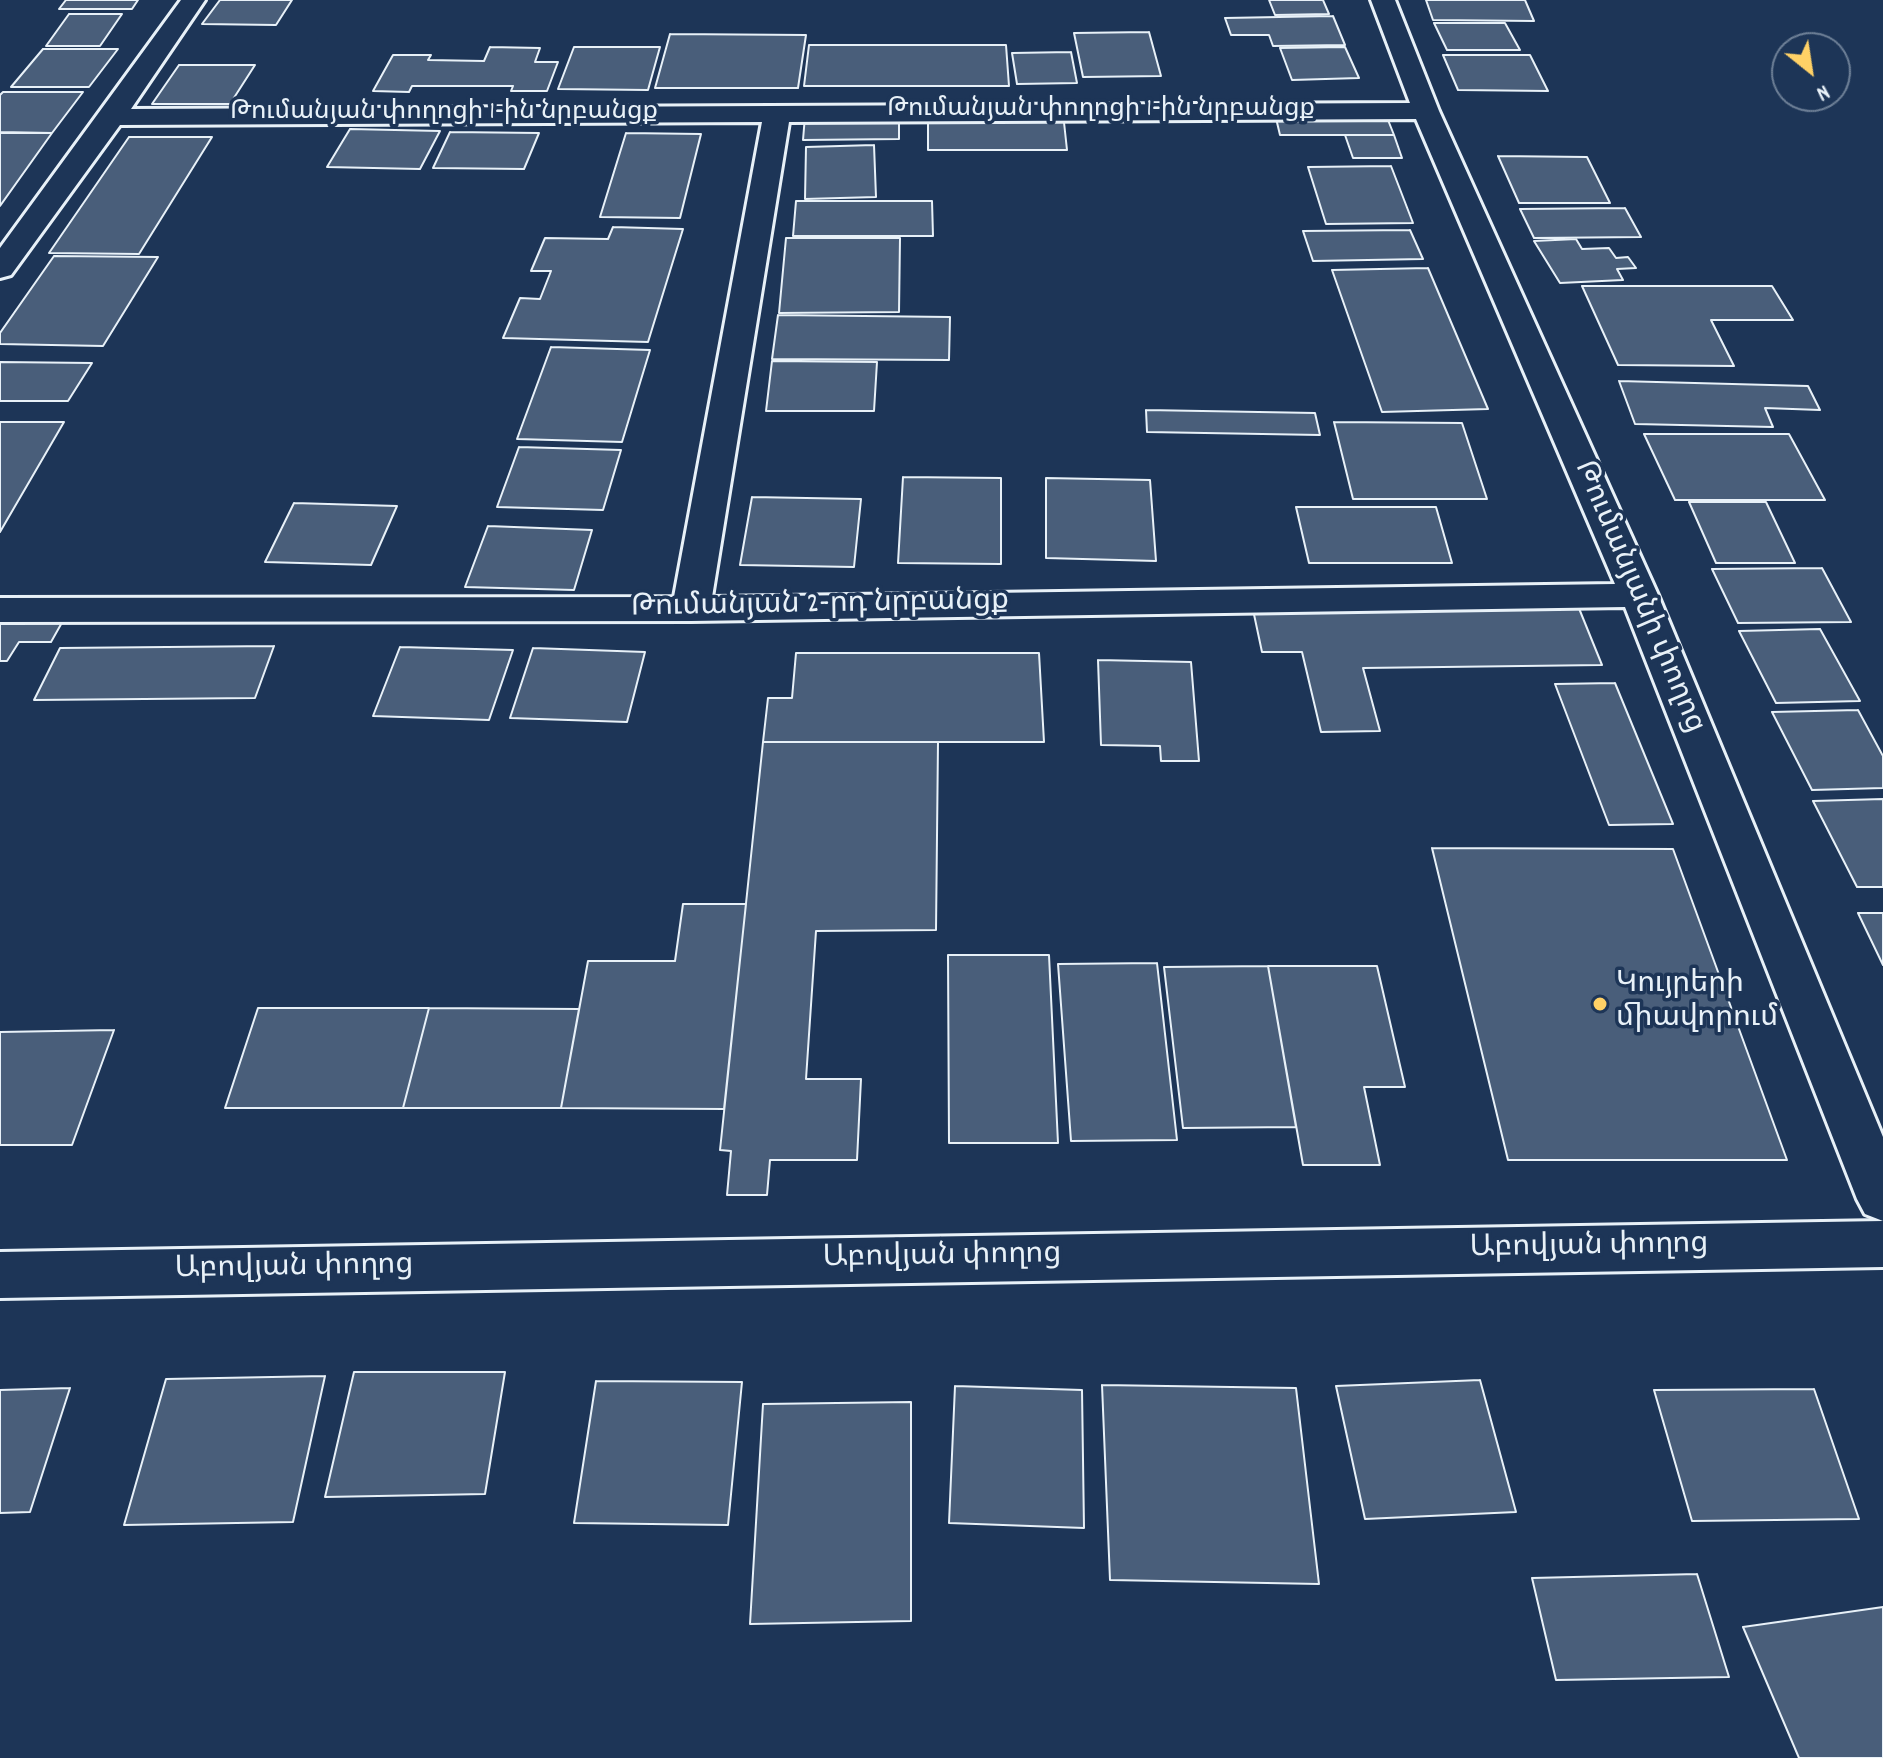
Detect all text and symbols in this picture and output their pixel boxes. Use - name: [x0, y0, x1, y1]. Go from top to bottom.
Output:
- north arrow: [1771, 32, 1851, 112]
- text: N: [1810, 75, 1835, 108]
- street label: Թումանյան փողոցի 1-ին նրբանցք: [887, 95, 1315, 127]
- street label: Թումանյան փողոցի 1-ին նրբանցք: [230, 98, 658, 130]
- street label: Թումանյանի փողոց: [1563, 456, 1711, 740]
- street label: Թումանյան 2-րդ նրբանցք: [631, 586, 1009, 628]
- place label: Կույրերի միավորում: [1616, 969, 1778, 1040]
- marker: Կույրերի միավորում: [1591, 995, 1609, 1013]
- street label: Աբովյան փողոց: [1469, 1229, 1709, 1269]
- street label: Աբովյան փողոց: [822, 1239, 1062, 1279]
- street label: Աբովյան փողոց: [174, 1250, 414, 1290]

